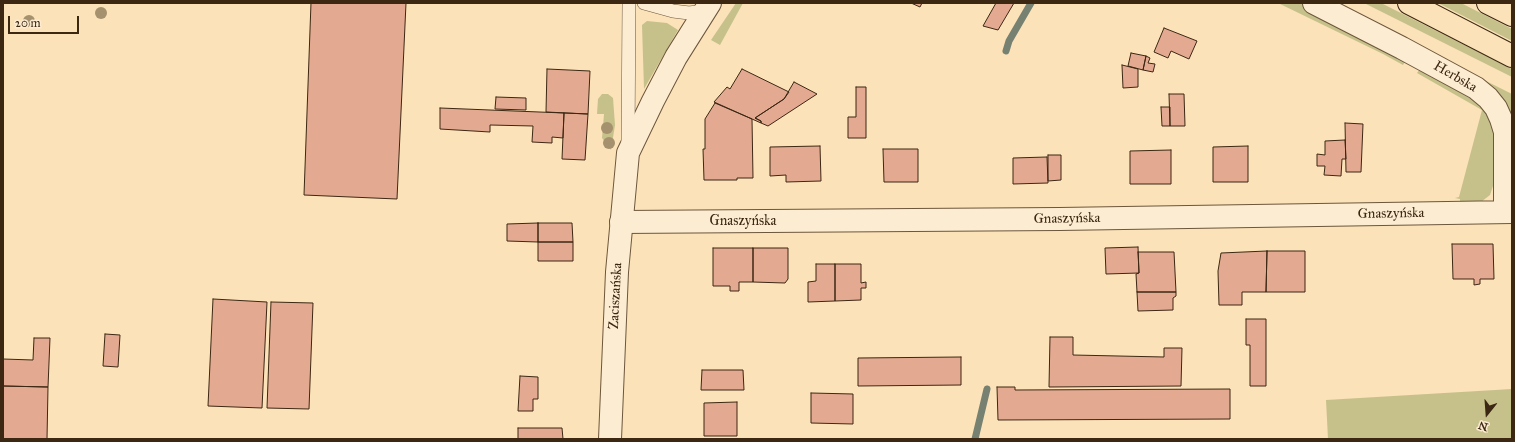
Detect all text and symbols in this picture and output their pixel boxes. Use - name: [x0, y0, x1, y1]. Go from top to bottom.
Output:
- scale bar: [10, 8, 81, 34]
- text: 20 m: [15, 16, 41, 30]
- street label: Herbska: [1430, 58, 1480, 96]
- street label: Gnaszyńska: [1357, 205, 1425, 223]
- street label: Gnaszyńska: [1033, 210, 1101, 228]
- street label: Gnaszyńska: [710, 214, 776, 230]
- street label: Zaciszańska: [606, 262, 626, 330]
- north arrow: [1467, 394, 1507, 434]
- text: N: [1477, 418, 1490, 434]

